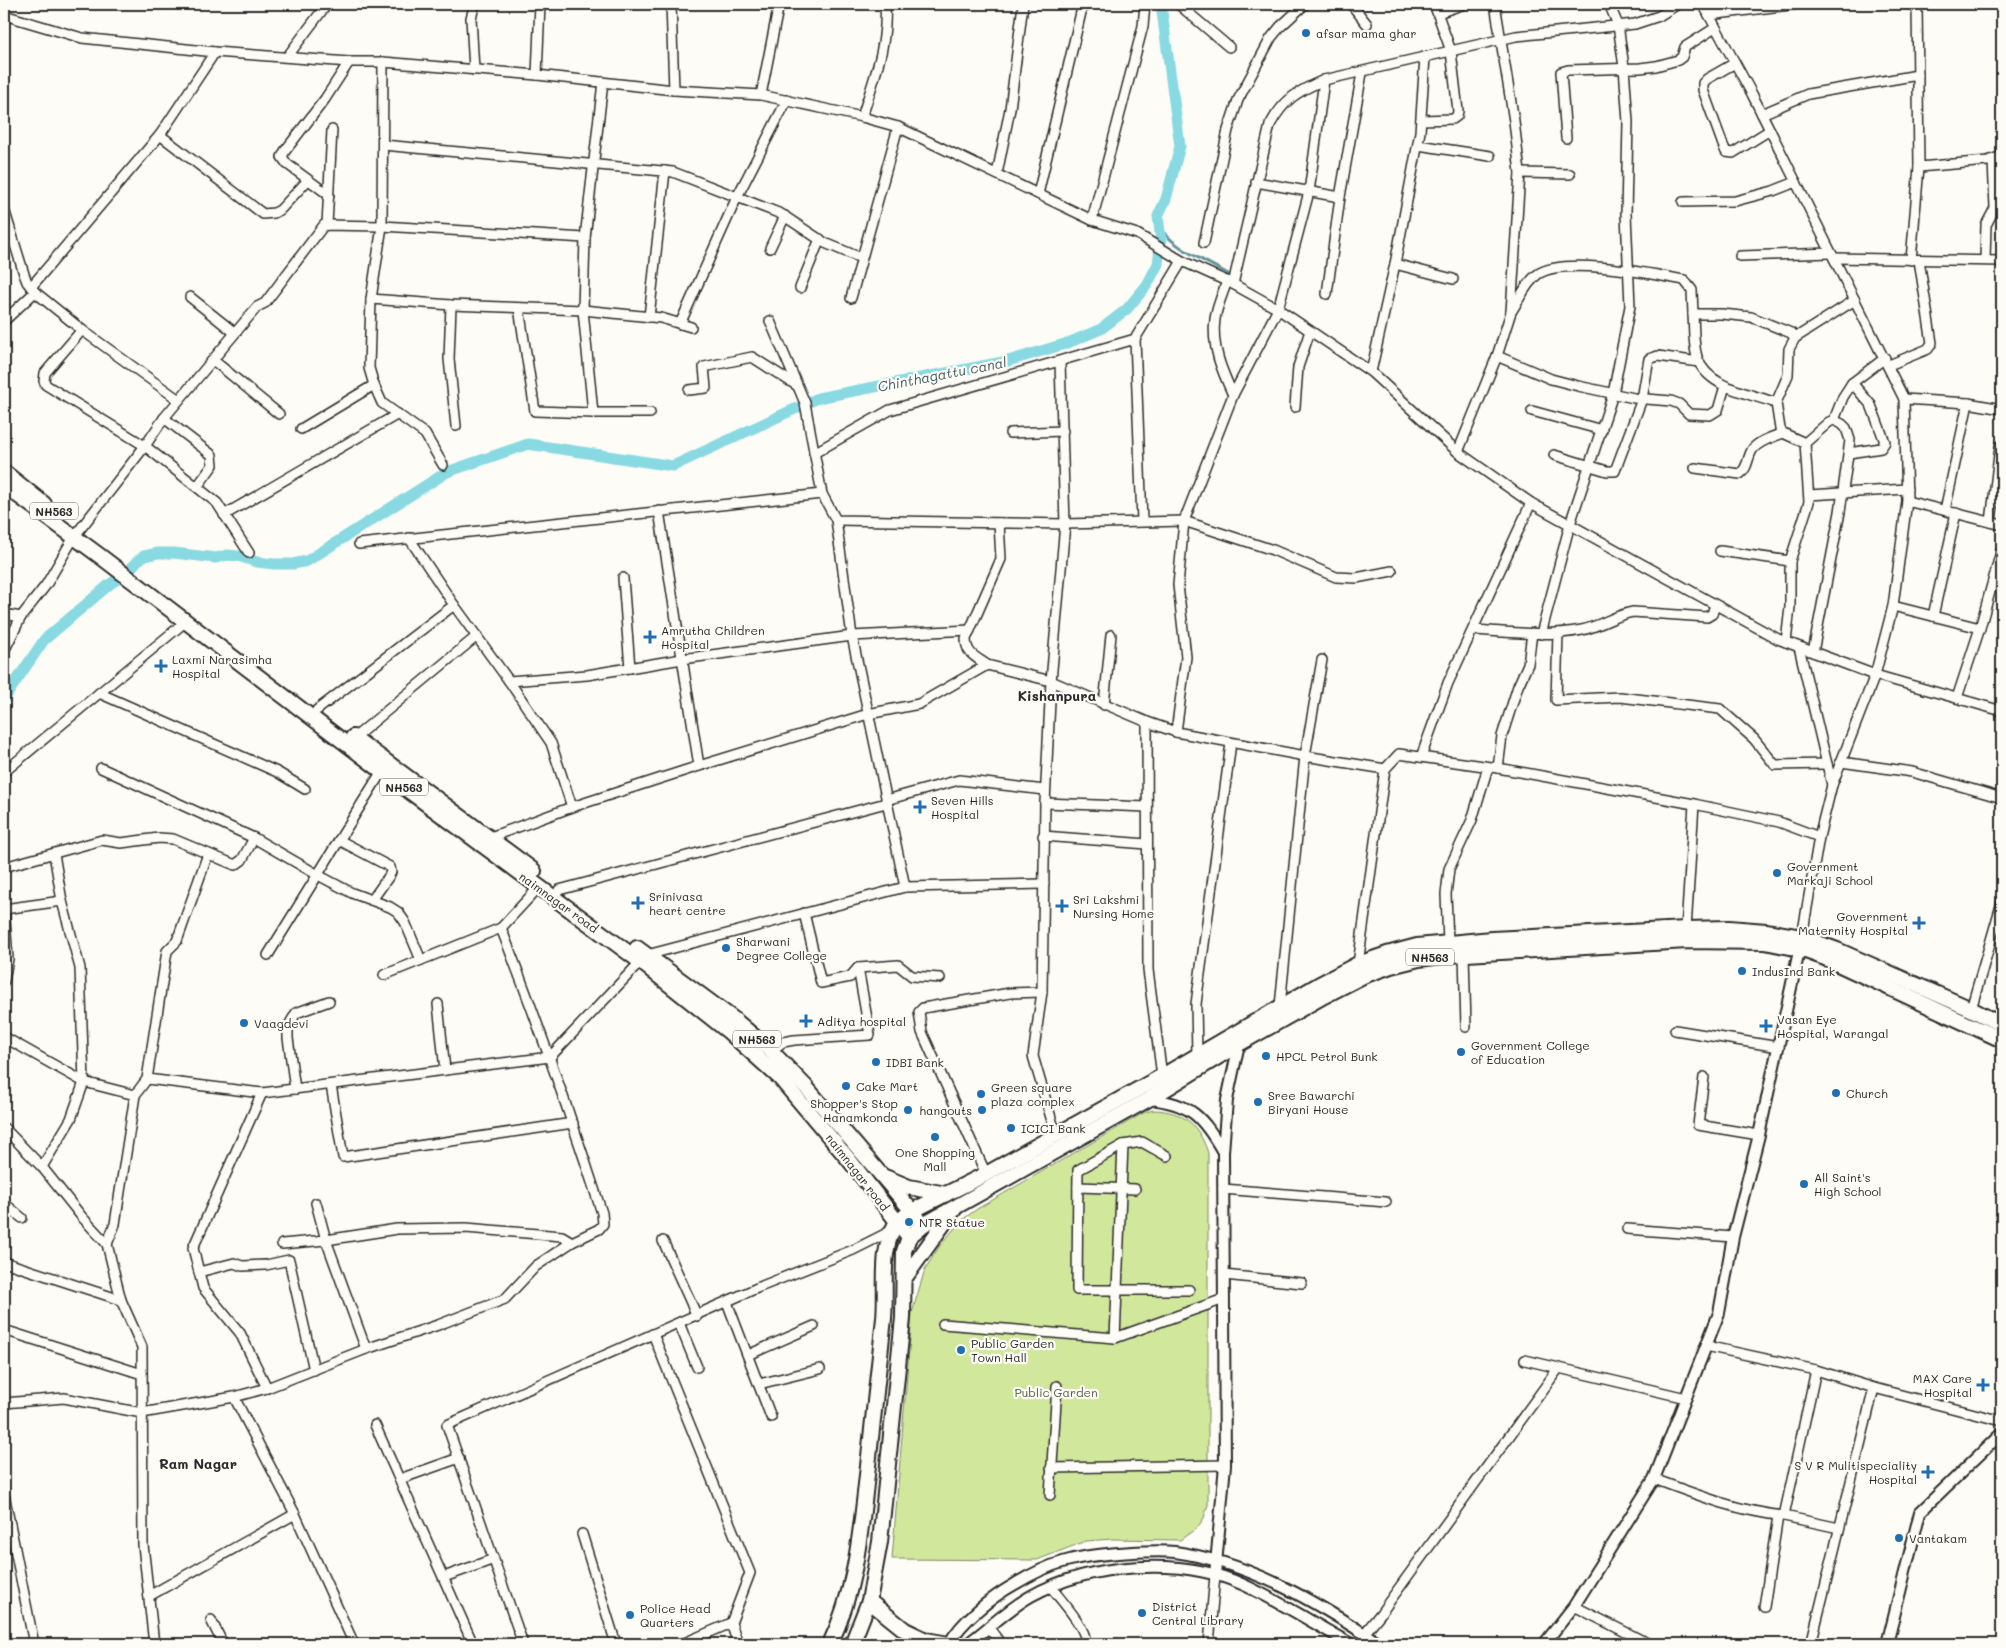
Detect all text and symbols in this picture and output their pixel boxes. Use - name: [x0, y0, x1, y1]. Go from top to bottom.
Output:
- place label: afsar mama ghar: [1316, 25, 1416, 41]
- marker: afsar mama ghar: [1300, 27, 1312, 39]
- water label: Chinthagattu canal: [876, 352, 1009, 396]
- road number: NH563: [30, 502, 78, 520]
- place label: Amrutha Children Hospital: [661, 622, 765, 652]
- marker: Amrutha Children Hospital: [643, 630, 657, 644]
- place label: Laxmi Narasimha Hospital: [172, 651, 272, 681]
- marker: Laxmi Narasimha Hospital: [154, 659, 168, 673]
- district label: Kishanpura: [1018, 686, 1097, 705]
- road number: NH563: [380, 779, 428, 796]
- place label: Seven Hills Hospital: [931, 792, 994, 822]
- marker: Seven Hills Hospital: [913, 800, 927, 814]
- place label: Government Markaji School: [1787, 858, 1873, 888]
- marker: Government Markaji School: [1771, 867, 1783, 879]
- street label: naimnagar road: [516, 868, 602, 936]
- place label: Srinivasa heart centre: [649, 888, 726, 918]
- place label: Sri Lakshmi Nursing Home: [1073, 891, 1154, 921]
- marker: Srinivasa heart centre: [631, 896, 645, 910]
- marker: Sri Lakshmi Nursing Home: [1055, 899, 1069, 913]
- place label: Government Maternity Hospital: [1798, 908, 1908, 938]
- marker: Government Maternity Hospital: [1912, 916, 1926, 930]
- place label: Sharwani Degree College: [736, 933, 827, 963]
- marker: Sharwani Degree College: [720, 942, 732, 954]
- road number: NH563: [1406, 949, 1454, 966]
- place label: IndusInd Bank: [1752, 963, 1835, 979]
- marker: IndusInd Bank: [1736, 965, 1748, 977]
- place label: Vasan Eye Hospital, Warangal: [1777, 1011, 1888, 1041]
- place label: Aditya hospital: [817, 1013, 906, 1029]
- marker: Aditya hospital: [799, 1014, 813, 1028]
- place label: Vaagdevi: [254, 1015, 309, 1031]
- marker: Vaagdevi: [238, 1017, 250, 1029]
- marker: Vasan Eye Hospital, Warangal: [1759, 1019, 1773, 1033]
- road number: NH563: [733, 1030, 781, 1048]
- place label: Government College of Education: [1471, 1037, 1590, 1067]
- marker: Government College of Education: [1455, 1046, 1467, 1058]
- place label: HPCL Petrol Bunk: [1276, 1048, 1378, 1064]
- marker: HPCL Petrol Bunk: [1260, 1050, 1272, 1062]
- place label: IDBI Bank: [886, 1054, 944, 1070]
- marker: IDBI Bank: [870, 1056, 882, 1068]
- place label: Cake Mart: [856, 1078, 918, 1094]
- place label: Green square plaza complex: [991, 1079, 1075, 1109]
- marker: Cake Mart: [840, 1080, 852, 1092]
- place label: Church: [1846, 1085, 1888, 1101]
- place label: Sree Bawarchi Biryani House: [1268, 1087, 1355, 1117]
- marker: Church: [1830, 1087, 1842, 1099]
- marker: Green square plaza complex: [975, 1088, 987, 1100]
- place label: Shopper's Stop Hanamkonda: [810, 1095, 898, 1125]
- marker: Sree Bawarchi Biryani House: [1252, 1096, 1264, 1108]
- place label: hangouts: [919, 1102, 972, 1118]
- marker: Shopper's Stop Hanamkonda: [902, 1104, 914, 1116]
- marker: hangouts: [976, 1104, 988, 1116]
- place label: ICICI Bank: [1021, 1120, 1086, 1136]
- marker: ICICI Bank: [1005, 1122, 1017, 1134]
- street label: naimnagar road: [823, 1130, 893, 1214]
- marker: One Shopping Mall: [929, 1131, 941, 1143]
- place label: One Shopping Mall: [895, 1144, 975, 1174]
- place label: All Saint's High School: [1814, 1169, 1882, 1199]
- marker: All Saint's High School: [1798, 1178, 1810, 1190]
- place label: NTR Statue: [919, 1214, 985, 1230]
- marker: NTR Statue: [903, 1216, 915, 1228]
- place label: Public Garden Town Hall: [971, 1335, 1054, 1365]
- marker: Public Garden Town Hall: [955, 1344, 967, 1356]
- place label: MAX Care Hospital: [1913, 1370, 1972, 1400]
- marker: MAX Care Hospital: [1976, 1378, 1990, 1392]
- park label: Public Garden: [1014, 1384, 1098, 1400]
- district label: Ram Nagar: [159, 1454, 237, 1473]
- place label: S V R Mulitispeciality Hospital: [1794, 1457, 1917, 1487]
- marker: S V R Mulitispeciality Hospital: [1921, 1465, 1935, 1479]
- place label: Vantakam: [1909, 1530, 1967, 1546]
- marker: Vantakam: [1893, 1532, 1905, 1544]
- place label: District Central Library: [1152, 1598, 1244, 1628]
- place label: Police Head Quarters: [640, 1600, 711, 1630]
- marker: District Central Library: [1136, 1607, 1148, 1619]
- marker: Police Head Quarters: [624, 1609, 636, 1621]

